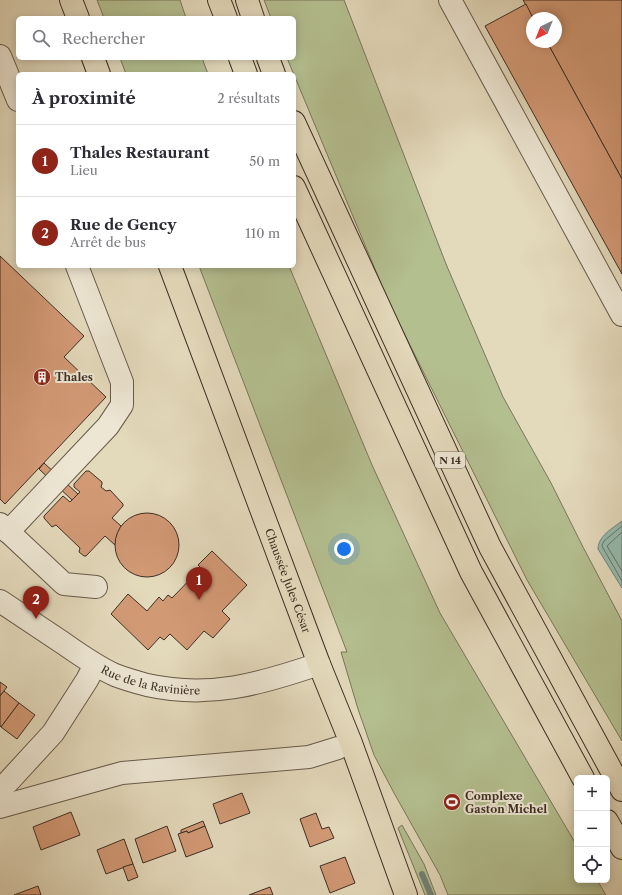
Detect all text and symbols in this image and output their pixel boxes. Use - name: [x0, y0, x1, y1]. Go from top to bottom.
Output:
- north arrow: [526, 12, 562, 48]
- search box: [16, 16, 296, 60]
- icon: search: [30, 27, 52, 49]
- text: Rechercher: [62, 29, 145, 48]
- text: À proximité: [32, 88, 136, 108]
- text: 2 résultats: [217, 90, 280, 106]
- text: Thales Restaurant: [70, 143, 210, 162]
- text: 1: [42, 153, 48, 169]
- text: 50 m: [249, 153, 280, 169]
- text: Lieu: [70, 162, 98, 178]
- text: Rue de Gency: [70, 215, 176, 234]
- text: 2: [41, 225, 49, 241]
- text: 110 m: [245, 225, 280, 241]
- text: Arrêt de bus: [70, 234, 146, 250]
- building icon: Thales: [32, 367, 52, 387]
- place label: Thales: [55, 370, 93, 384]
- road number: N 14: [435, 452, 465, 468]
- street label: Chaussée Jules César: [262, 526, 314, 635]
- your location: [334, 539, 354, 559]
- pin: 1: [186, 567, 212, 600]
- pin: 2: [23, 586, 49, 619]
- street label: Rue de la Ravinière: [99, 662, 200, 697]
- map controls: [574, 775, 610, 883]
- button: +: [574, 775, 610, 811]
- place label: Complexe Gaston Michel: [465, 789, 547, 816]
- sports icon: Complexe Gaston Michel: [442, 792, 462, 812]
- button: −: [574, 811, 610, 847]
- button: locate: [574, 847, 610, 883]

